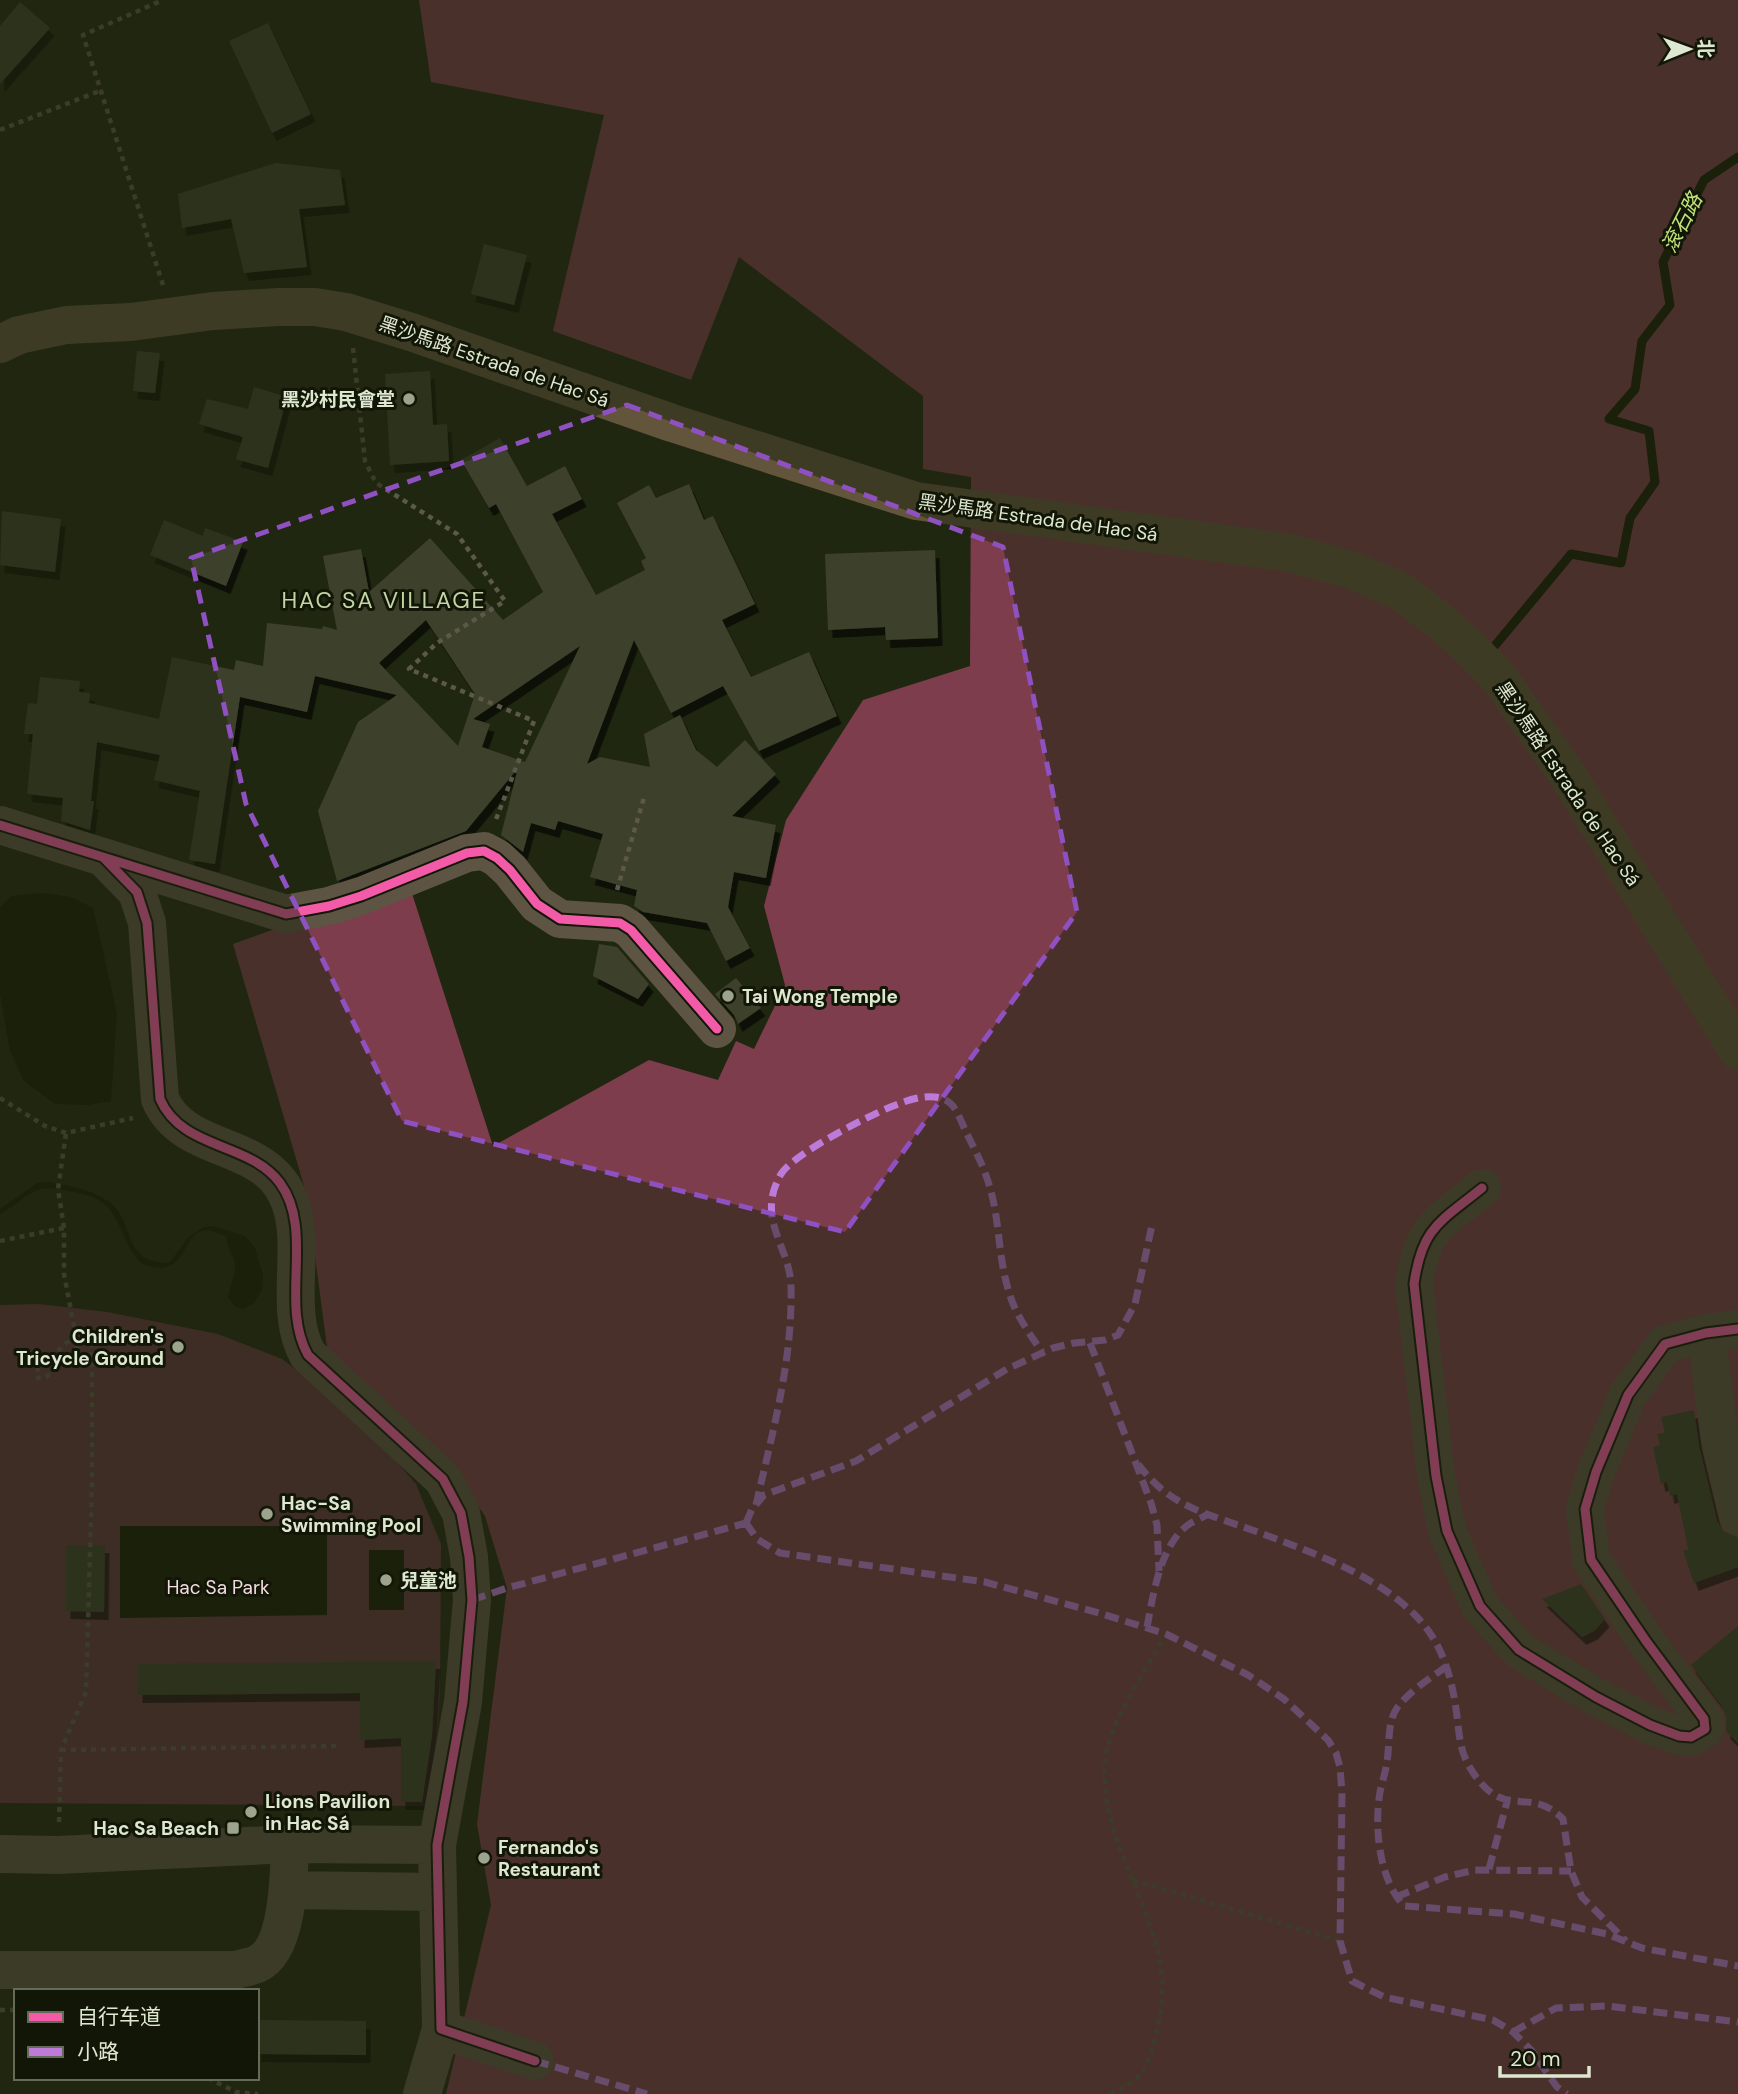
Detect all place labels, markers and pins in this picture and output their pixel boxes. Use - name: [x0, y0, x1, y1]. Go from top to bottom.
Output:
- place label: 黑沙村民會堂: [281, 387, 395, 412]
- marker: 黑沙村民會堂: [401, 391, 417, 407]
- place label: Tai Wong Temple: [742, 984, 898, 1009]
- marker: Tai Wong Temple: [720, 988, 736, 1004]
- place label: Children's Tricycle Ground: [16, 1324, 164, 1371]
- marker: Children's Tricycle Ground: [170, 1339, 186, 1355]
- place label: Hac-Sa Swimming Pool: [281, 1491, 421, 1538]
- marker: Hac-Sa Swimming Pool: [259, 1506, 275, 1522]
- place label: 兒童池: [400, 1568, 457, 1593]
- marker: 兒童池: [378, 1572, 394, 1588]
- place label: Lions Pavilion in Hac Sá: [265, 1789, 390, 1836]
- marker: Lions Pavilion in Hac Sá: [243, 1804, 259, 1820]
- place label: Hac Sa Beach: [93, 1816, 219, 1841]
- marker: Hac Sa Beach: [225, 1820, 241, 1836]
- place label: Fernando's Restaurant: [498, 1835, 601, 1882]
- marker: Fernando's Restaurant: [476, 1850, 492, 1866]

